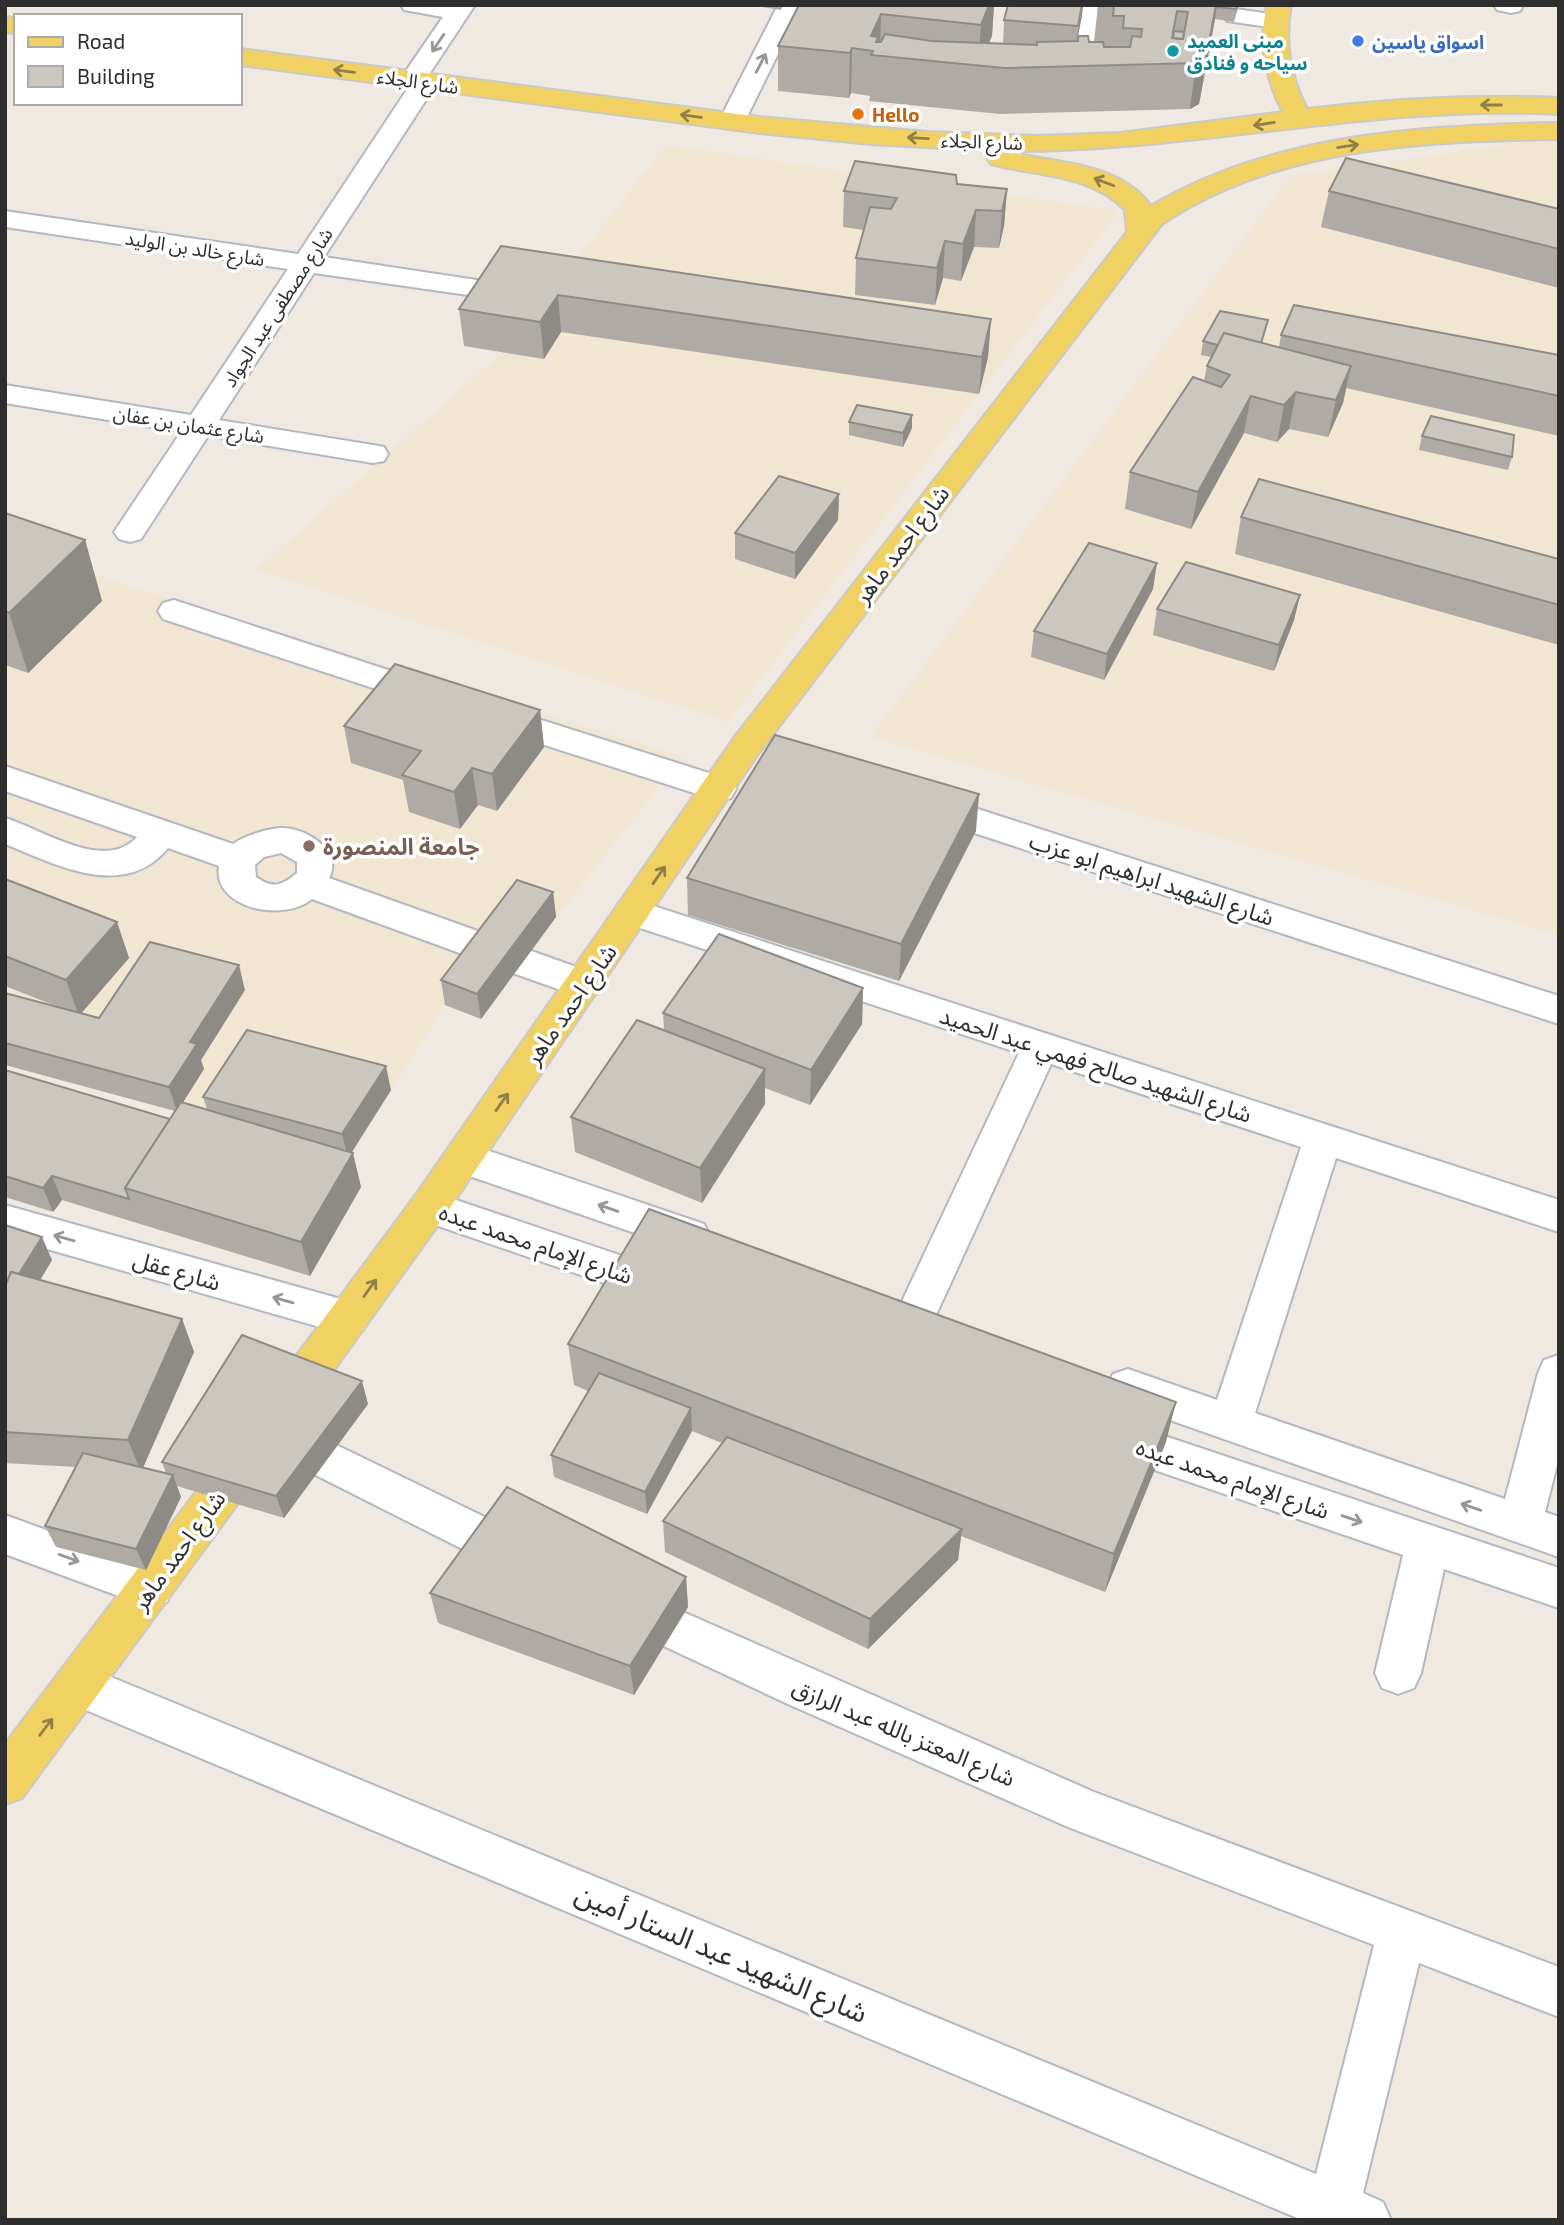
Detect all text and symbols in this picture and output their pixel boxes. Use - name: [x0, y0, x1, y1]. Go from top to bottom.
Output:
- legend: [14, 14, 242, 105]
- text: Road: [77, 28, 125, 53]
- place label: مبنى العميد سياحه و فنادق: [1187, 29, 1308, 74]
- place label: اسواق ياسين: [1372, 30, 1484, 53]
- one-way arrow: [430, 33, 445, 52]
- marker: اسواق ياسين: [1350, 33, 1366, 49]
- marker: مبنى العميد سياحه و فنادق: [1165, 43, 1181, 59]
- one-way arrow: [754, 53, 768, 74]
- text: Building: [77, 63, 155, 88]
- street label: شارع الجلاء: [375, 64, 460, 101]
- one-way arrow: [333, 65, 356, 78]
- one-way arrow: [1479, 98, 1502, 112]
- place label: Hello: [872, 103, 920, 126]
- marker: Hello: [850, 106, 866, 122]
- one-way arrow: [681, 110, 703, 123]
- one-way arrow: [1253, 118, 1276, 131]
- street label: شارع الجلاء: [941, 128, 1023, 157]
- one-way arrow: [907, 131, 930, 144]
- one-way arrow: [1336, 139, 1359, 152]
- one-way arrow: [1094, 175, 1116, 188]
- street label: شارع مصطفى عبد الجواد: [217, 223, 340, 392]
- street label: شارع خالد بن الوليد: [123, 226, 266, 273]
- street label: شارع عثمان بن عفان: [111, 401, 266, 450]
- street label: شارع احمد ماهر: [847, 479, 958, 612]
- street label: شارع الشهيد ابراهيم ابو عزب: [1025, 825, 1278, 935]
- place label: جامعة المنصورة: [323, 832, 479, 861]
- marker: جامعة المنصورة: [301, 838, 317, 854]
- one-way arrow: [652, 866, 666, 885]
- street label: شارع احمد ماهر: [518, 938, 625, 1073]
- street label: شارع الشهيد صالح فهمي عبد الحميد: [935, 1000, 1256, 1132]
- one-way arrow: [495, 1093, 509, 1112]
- street label: شارع الإمام محمد عبده: [434, 1197, 636, 1294]
- one-way arrow: [597, 1201, 619, 1213]
- one-way arrow: [53, 1231, 75, 1244]
- street label: شارع عقل: [129, 1244, 224, 1300]
- one-way arrow: [363, 1279, 378, 1298]
- one-way arrow: [272, 1292, 294, 1305]
- street label: شارع الإمام محمد عبده: [1131, 1432, 1333, 1529]
- street label: شارع احمد ماهر: [125, 1485, 234, 1618]
- one-way arrow: [1460, 1500, 1482, 1513]
- one-way arrow: [1341, 1513, 1363, 1526]
- one-way arrow: [58, 1553, 80, 1565]
- street label: شارع المعتز بالله عبد الرازق: [787, 1672, 1020, 1795]
- one-way arrow: [39, 1718, 54, 1737]
- street label: شارع الشهيد عبد الستار أمين: [569, 1875, 873, 2034]

